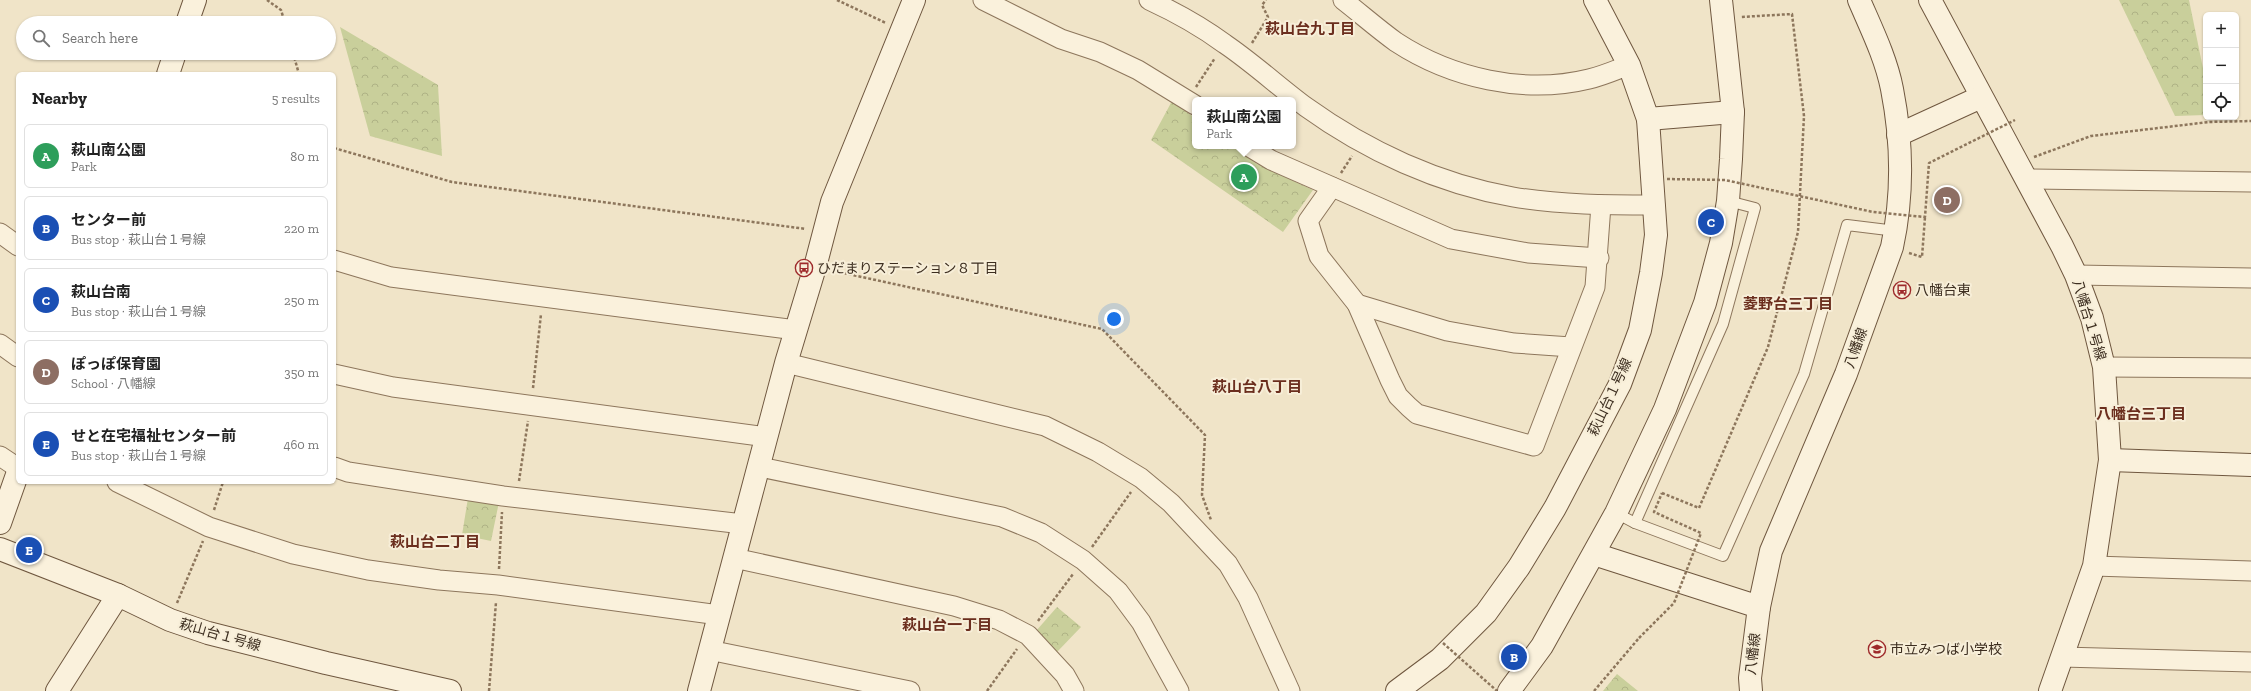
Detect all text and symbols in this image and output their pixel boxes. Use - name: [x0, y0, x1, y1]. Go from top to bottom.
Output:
- map controls: [2203, 12, 2239, 120]
- button: +: [2203, 12, 2239, 48]
- search box: [16, 16, 336, 60]
- district label: 萩山台九丁目: [1265, 20, 1355, 38]
- icon: search: [30, 27, 52, 49]
- text: Search here: [62, 29, 138, 47]
- button: −: [2203, 48, 2239, 84]
- button: locate: [2203, 84, 2239, 120]
- text: Nearby: [32, 88, 87, 108]
- text: 5 results: [272, 91, 320, 106]
- popup: [1192, 97, 1296, 149]
- text: 萩山南公園: [1206, 108, 1282, 126]
- text: Park: [1206, 126, 1232, 141]
- text: 萩山南公園: [71, 141, 146, 159]
- text: A: [42, 149, 50, 164]
- text: 80 m: [290, 149, 319, 164]
- text: Park: [71, 159, 97, 174]
- pin: A: [1231, 162, 1257, 192]
- pin: D: [1934, 185, 1960, 215]
- pin: C: [1698, 207, 1724, 237]
- text: センター前: [71, 211, 146, 229]
- text: B: [42, 221, 50, 236]
- text: 220 m: [284, 221, 319, 236]
- text: Bus stop · 萩山台１号線: [71, 232, 206, 247]
- bus stop icon: ひだまりステーション８丁目: [794, 258, 814, 278]
- place label: ひだまりステーション８丁目: [817, 260, 998, 277]
- street label: 八幡台１号線: [2069, 277, 2109, 363]
- bus stop icon: 八幡台東: [1892, 280, 1912, 300]
- place label: 八幡台東: [1915, 282, 1971, 299]
- text: 萩山台南: [71, 283, 131, 301]
- text: C: [42, 293, 50, 308]
- text: 250 m: [284, 293, 319, 308]
- district label: 菱野台三丁目: [1743, 295, 1833, 313]
- text: Bus stop · 萩山台１号線: [71, 304, 206, 319]
- your location: [1104, 309, 1124, 329]
- street label: 八幡線: [1841, 325, 1871, 371]
- text: ぽっぽ保育園: [71, 355, 161, 373]
- street label: 萩山台１号線: [1585, 355, 1635, 439]
- text: D: [41, 365, 51, 380]
- text: 350 m: [284, 365, 319, 380]
- text: School · 八幡線: [71, 376, 156, 391]
- district label: 萩山台八丁目: [1212, 378, 1302, 396]
- district label: 八幡台三丁目: [2096, 405, 2186, 423]
- text: せと在宅福祉センター前: [71, 427, 236, 445]
- text: E: [42, 437, 50, 452]
- text: 460 m: [283, 437, 319, 452]
- text: Bus stop · 萩山台１号線: [71, 448, 206, 463]
- district label: 萩山台二丁目: [390, 533, 480, 551]
- pin: E: [16, 535, 42, 565]
- street label: 萩山台１号線: [177, 615, 263, 655]
- district label: 萩山台一丁目: [902, 616, 992, 634]
- street label: 八幡線: [1742, 632, 1764, 676]
- school or university icon: 市立みつば小学校: [1867, 639, 1887, 659]
- place label: 市立みつば小学校: [1890, 641, 2002, 658]
- pin: B: [1501, 642, 1527, 672]

